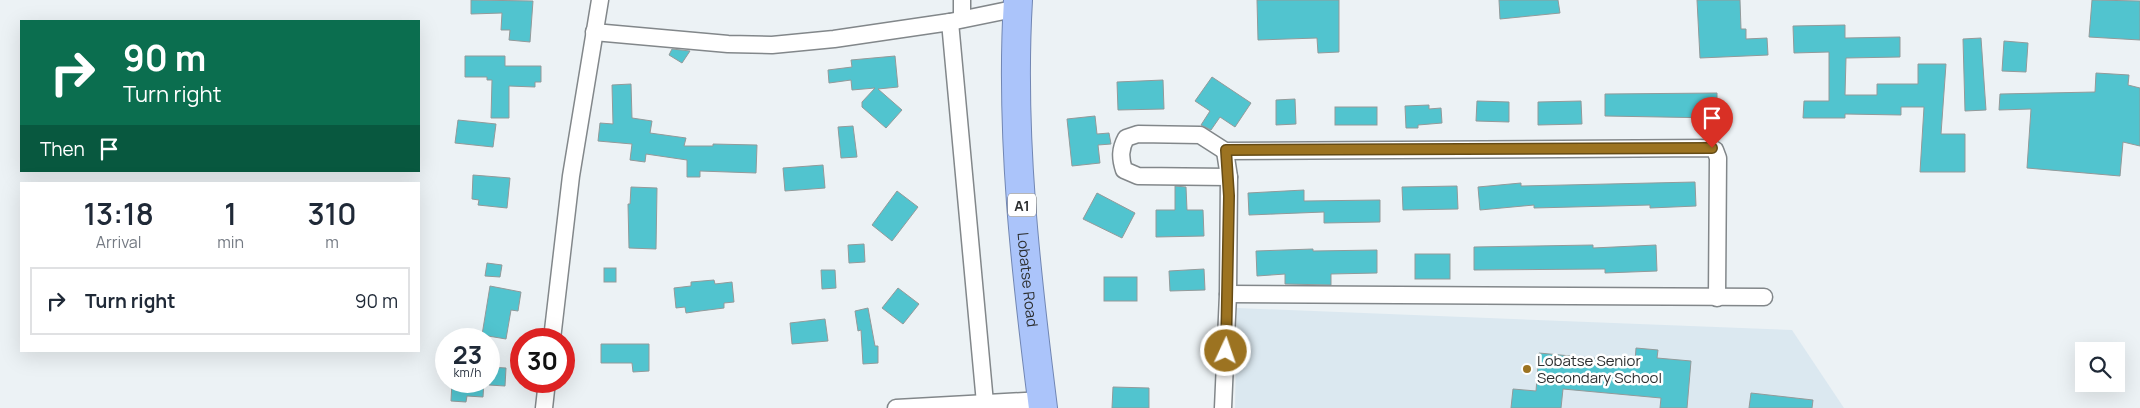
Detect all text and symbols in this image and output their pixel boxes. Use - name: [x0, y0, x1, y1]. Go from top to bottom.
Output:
- text: 90 m: [123, 34, 206, 82]
- icon: right: [40, 40, 105, 105]
- text: Turn right: [123, 79, 221, 109]
- pin: [1691, 97, 1733, 148]
- icon: arrive: [1698, 104, 1726, 132]
- icon: arrive: [95, 135, 123, 163]
- text: Then: [40, 136, 85, 162]
- text: 13:18: [83, 193, 154, 234]
- text: 1: [224, 193, 237, 234]
- text: 310: [307, 193, 357, 234]
- road number: A1: [1008, 194, 1036, 216]
- text: Arrival: [96, 231, 141, 253]
- text: min: [217, 231, 244, 253]
- text: m: [325, 231, 339, 253]
- street label: Lobatse Road: [1013, 231, 1044, 328]
- icon: right: [42, 287, 70, 315]
- text: Turn right: [85, 288, 175, 314]
- text: 90 m: [355, 288, 398, 314]
- position arrow: [1199, 324, 1251, 376]
- speed limit sign: 30: [510, 328, 575, 393]
- text: 23: [453, 337, 482, 372]
- map controls: [2075, 342, 2125, 392]
- button: search: [2075, 342, 2125, 392]
- place label: Lobatse Senior Secondary School: [1537, 350, 1662, 388]
- marker: Lobatse Senior Secondary School: [1521, 363, 1533, 375]
- text: km/h: [454, 364, 481, 381]

